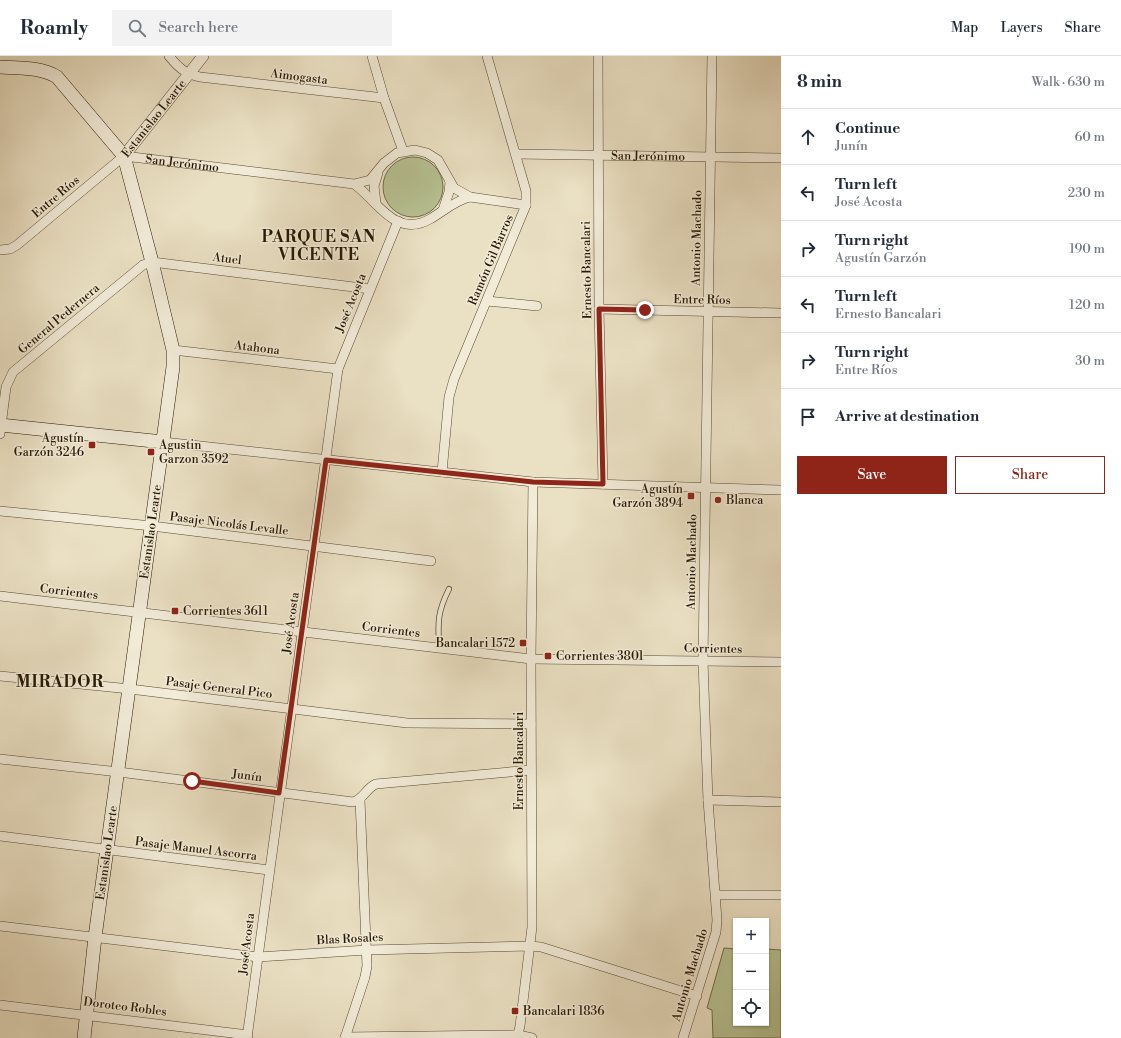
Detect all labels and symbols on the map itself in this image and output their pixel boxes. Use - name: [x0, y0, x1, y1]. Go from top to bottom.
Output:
- street label: Aimogasta: [269, 66, 329, 88]
- street label: Estanislao Learte: [118, 76, 189, 160]
- street label: San Jerónimo: [611, 148, 685, 164]
- street label: San Jerónimo: [145, 151, 220, 175]
- street label: Entre Ríos: [29, 173, 83, 221]
- street label: Antonio Machado: [689, 190, 705, 287]
- street label: Ramón Gil Barros: [465, 212, 517, 308]
- street label: Ernesto Bancalari: [579, 221, 595, 319]
- district label: PARQUE SAN VICENTE: [261, 227, 377, 265]
- street label: Atuel: [211, 250, 243, 268]
- street label: José Acosta: [332, 270, 370, 336]
- street label: General Pedernera: [15, 280, 103, 357]
- street label: Entre Ríos: [673, 292, 731, 308]
- route end: [636, 301, 654, 319]
- street label: Atahona: [232, 338, 282, 358]
- place label: Agustín Garzón 3246: [14, 431, 84, 460]
- place label: Agustin Garzon 3592: [158, 438, 229, 467]
- marker: Agustín Garzón 3246: [87, 440, 97, 450]
- marker: Agustin Garzon 3592: [146, 447, 156, 457]
- place label: Agustín Garzón 3894: [612, 482, 683, 511]
- street label: Estanislao Learte: [137, 484, 165, 580]
- marker: Agustín Garzón 3894: [686, 491, 696, 501]
- place label: Blanca: [725, 493, 764, 508]
- marker: Blanca: [713, 495, 723, 505]
- street label: Pasaje Nicolás Levalle: [169, 509, 289, 539]
- street label: Antonio Machado: [684, 514, 700, 611]
- street label: Corrientes: [39, 581, 99, 603]
- street label: José Acosta: [279, 590, 303, 656]
- place label: Corrientes 3611: [183, 604, 269, 619]
- marker: Corrientes 3611: [170, 606, 180, 616]
- street label: Corrientes: [361, 619, 421, 641]
- place label: Bancalari 1572: [435, 636, 515, 651]
- marker: Bancalari 1572: [518, 638, 528, 648]
- street label: Corrientes: [684, 641, 742, 657]
- place label: Corrientes 3801: [556, 649, 645, 664]
- marker: Corrientes 3801: [543, 651, 553, 661]
- district label: MIRADOR: [16, 672, 104, 692]
- street label: Pasaje General Pico: [165, 674, 274, 702]
- street label: Ernesto Bancalari: [512, 712, 527, 810]
- street label: Junín: [230, 767, 263, 785]
- route start: [183, 772, 201, 790]
- street label: Estanislao Learte: [93, 805, 121, 901]
- street label: Pasaje Manuel Ascorra: [134, 834, 259, 864]
- street label: José Acosta: [236, 911, 258, 977]
- street label: Antonio Machado: [669, 927, 711, 1024]
- street label: Blas Rosales: [315, 930, 384, 948]
- street label: Doroteo Robles: [82, 994, 168, 1020]
- place label: Bancalari 1836: [522, 1004, 604, 1019]
- marker: Bancalari 1836: [510, 1006, 520, 1016]

